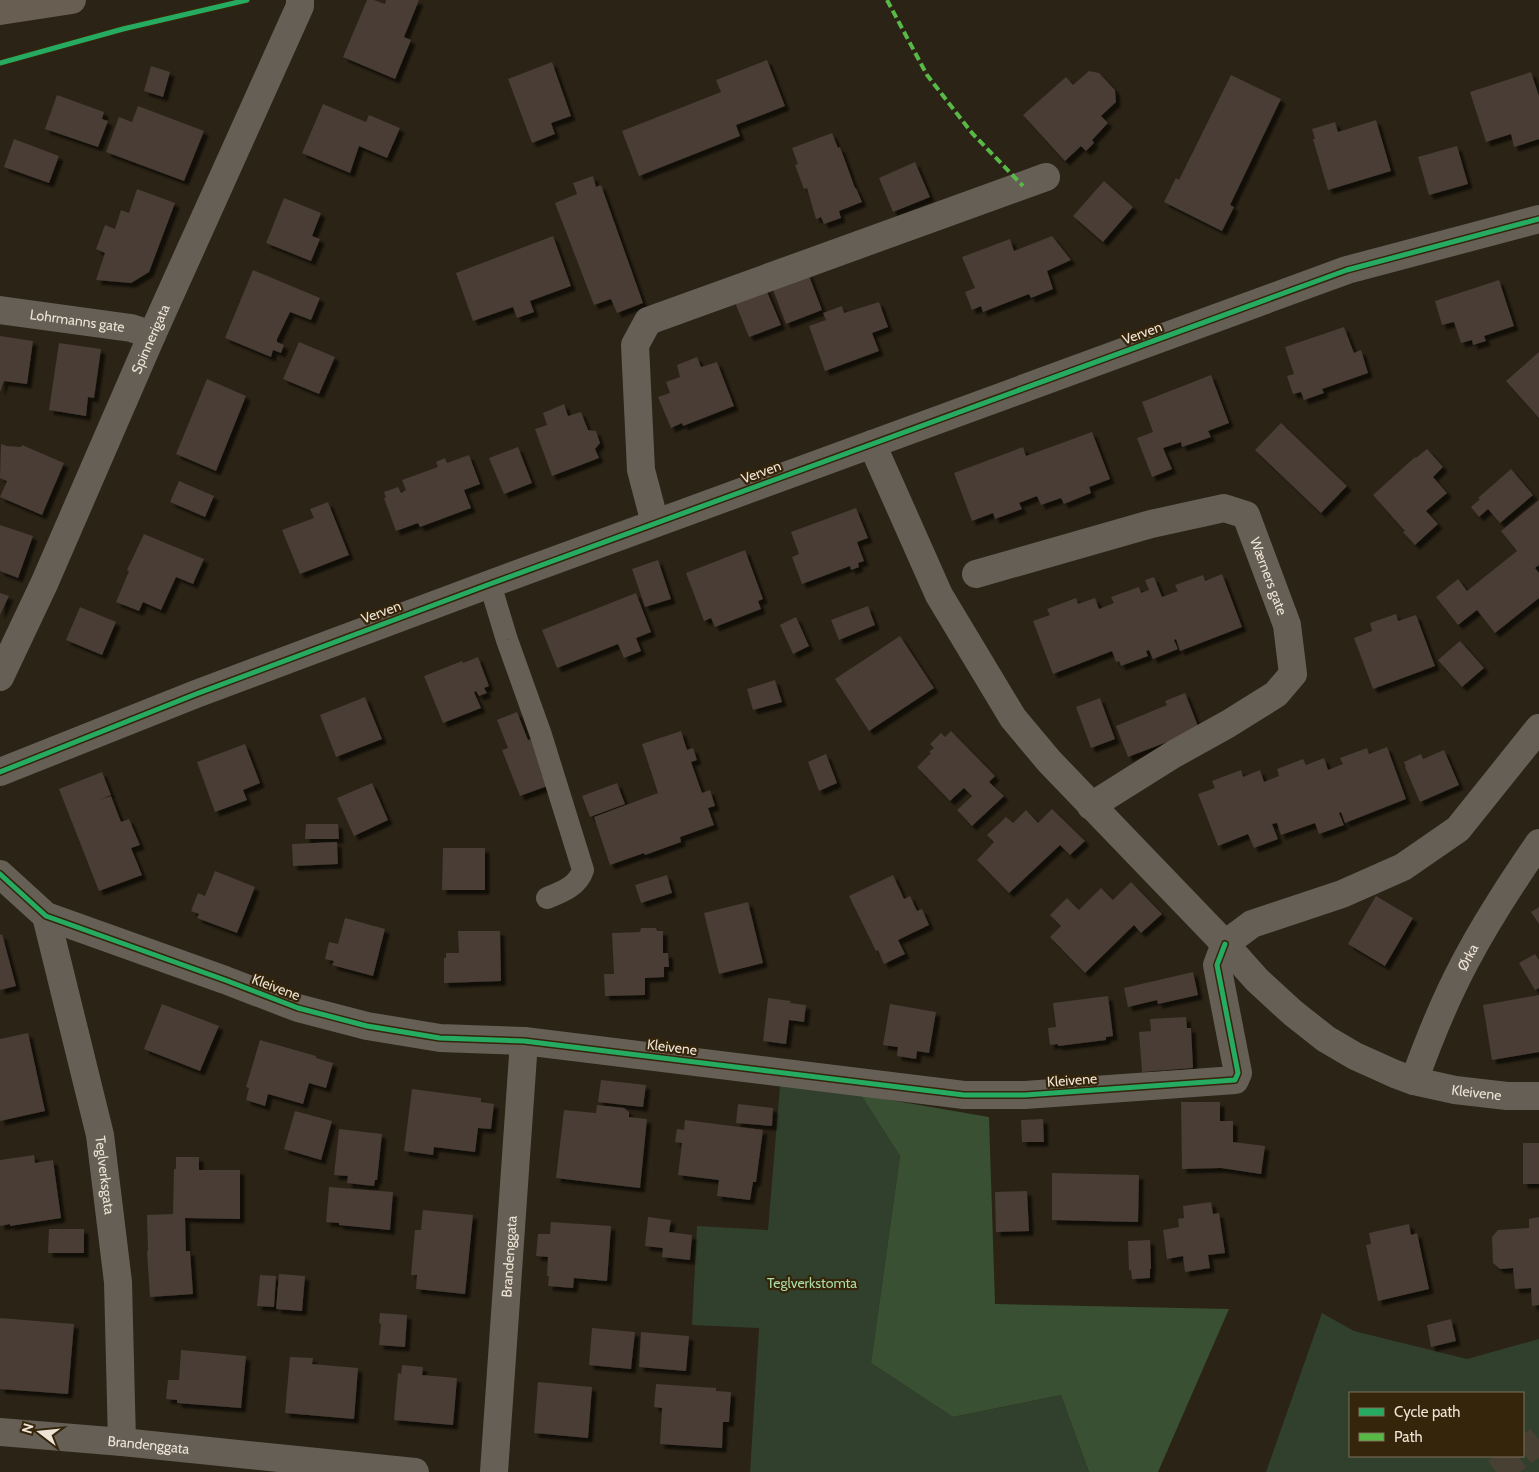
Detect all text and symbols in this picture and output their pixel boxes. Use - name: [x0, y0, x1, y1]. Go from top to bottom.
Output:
- street label: Spinnerigata: [127, 301, 174, 377]
- street label: Lohrmanns gate: [29, 305, 126, 336]
- street label: Verven: [1120, 317, 1165, 348]
- street label: Verven: [739, 456, 784, 487]
- street label: Wærners gate: [1246, 535, 1291, 618]
- street label: Verven: [359, 596, 404, 627]
- street label: Ørka: [1453, 940, 1482, 974]
- street label: Kleivene: [249, 970, 303, 1004]
- street label: Kleivene: [646, 1035, 698, 1059]
- street label: Kleivene: [1046, 1069, 1098, 1091]
- street label: Kleivene: [1450, 1081, 1502, 1104]
- street label: Teglverksgata: [91, 1135, 119, 1216]
- street label: Brandenggata: [497, 1215, 521, 1298]
- park label: Teglverkstomta: [767, 1274, 857, 1292]
- legend: [1349, 1392, 1524, 1457]
- text: Cycle path: [1394, 1403, 1460, 1421]
- north arrow: [15, 1407, 65, 1457]
- text: N: [17, 1421, 38, 1436]
- text: Path: [1394, 1428, 1423, 1446]
- street label: Brandenggata: [107, 1432, 190, 1458]

